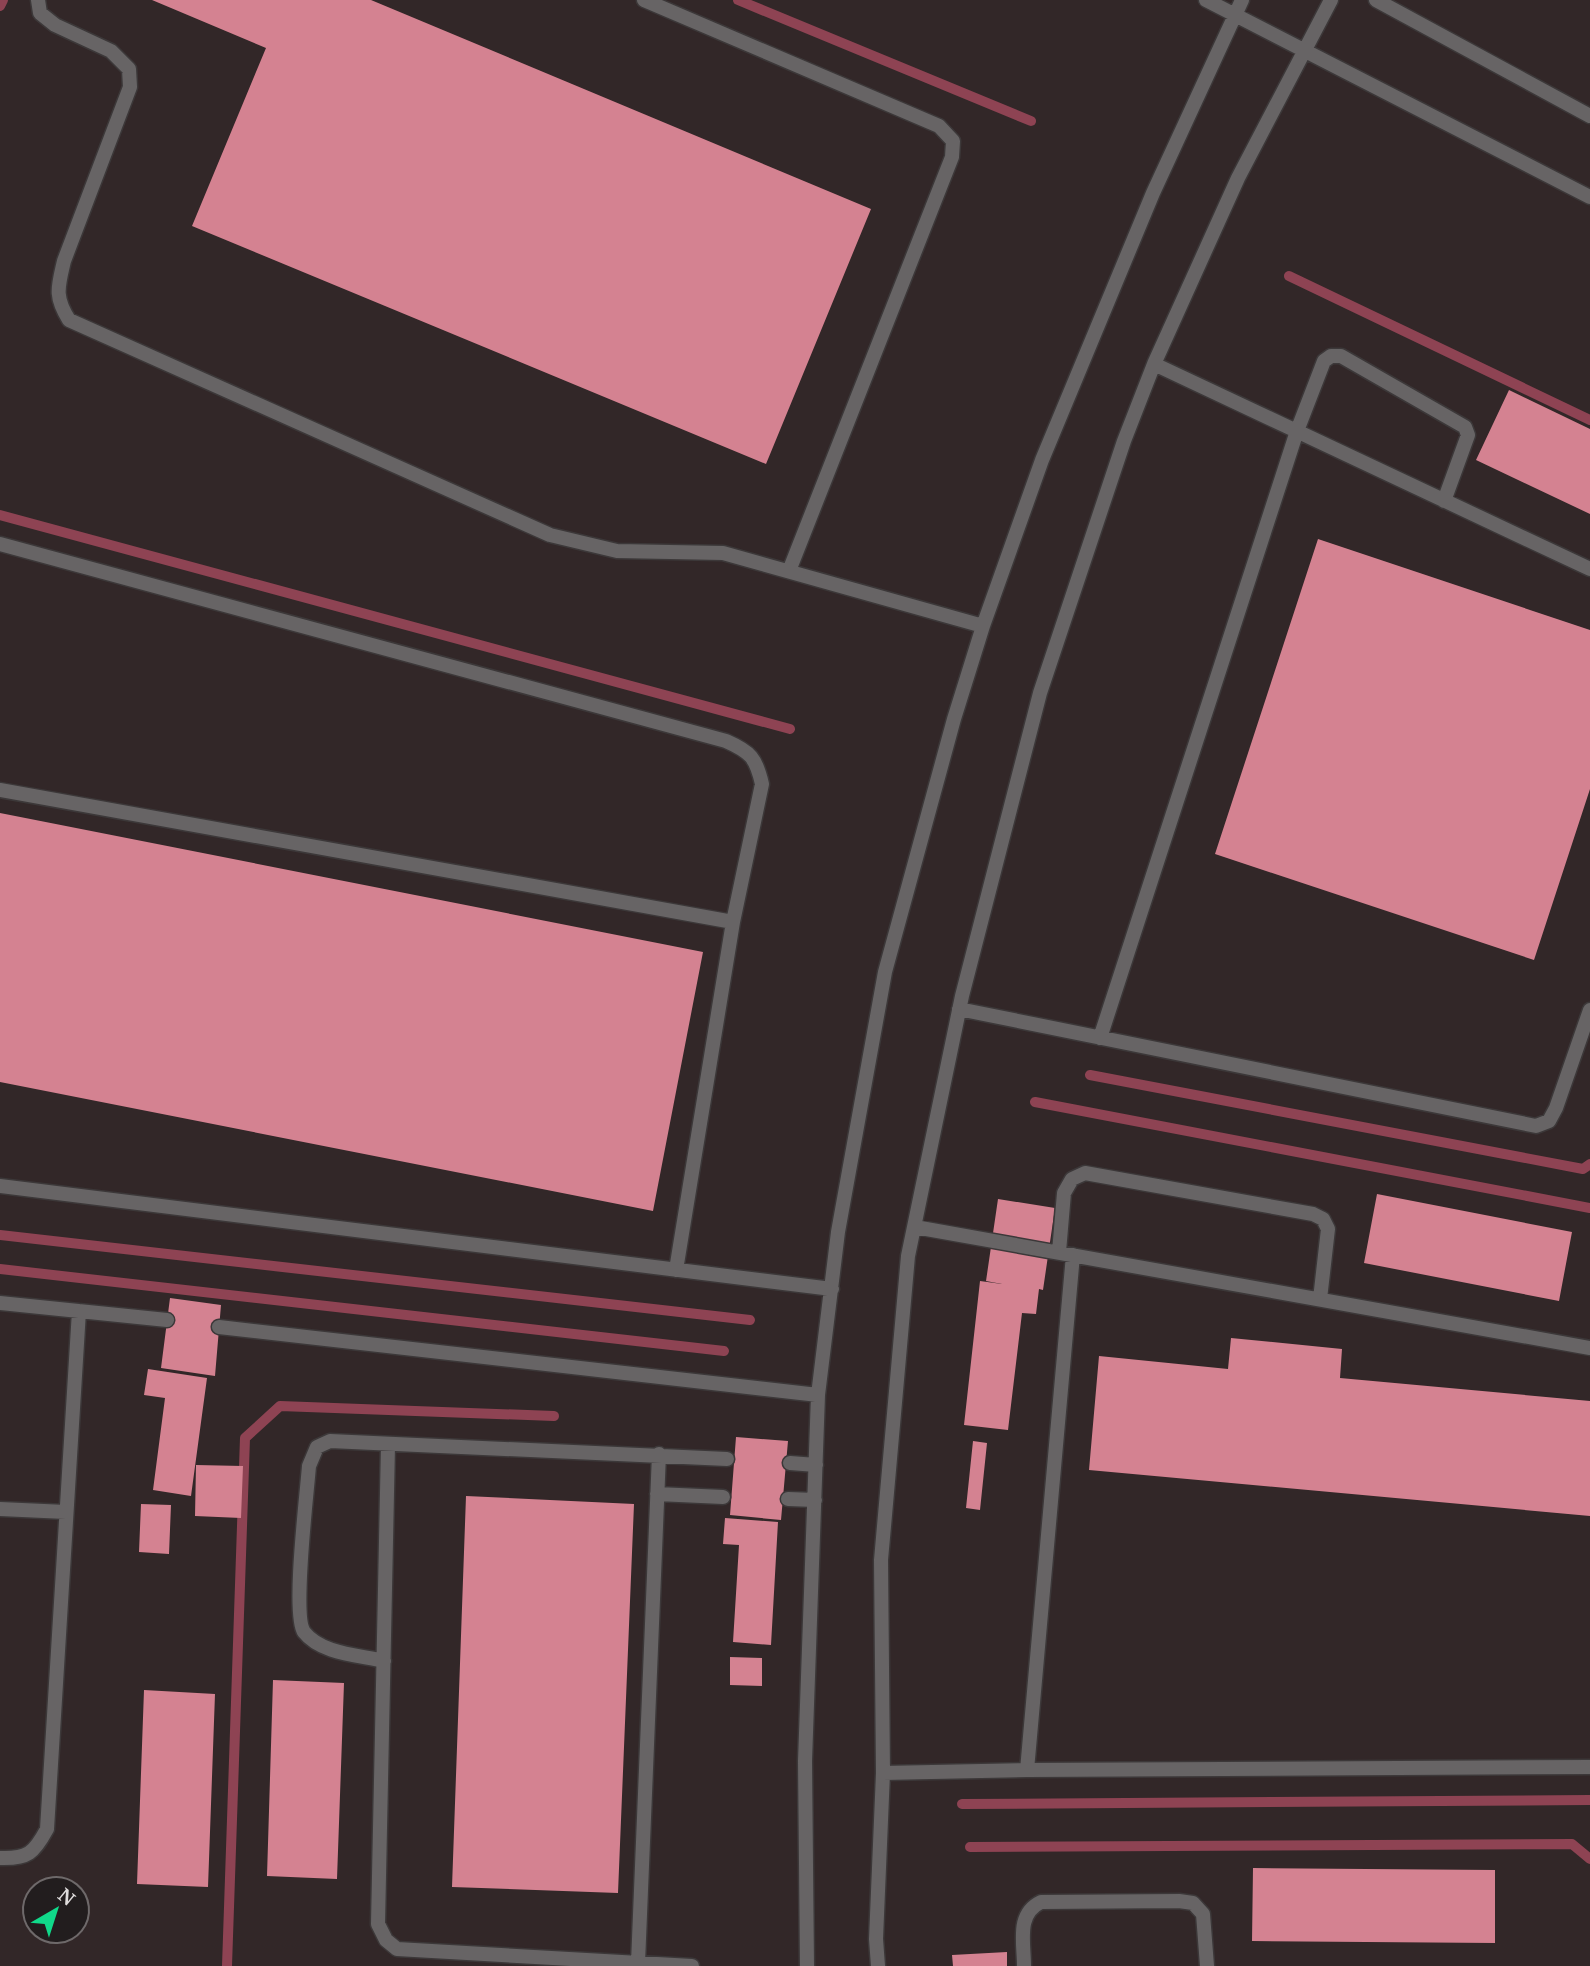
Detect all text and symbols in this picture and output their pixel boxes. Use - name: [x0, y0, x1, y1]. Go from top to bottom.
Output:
- north arrow: [21, 1875, 91, 1945]
- text: N: [53, 1882, 81, 1912]

